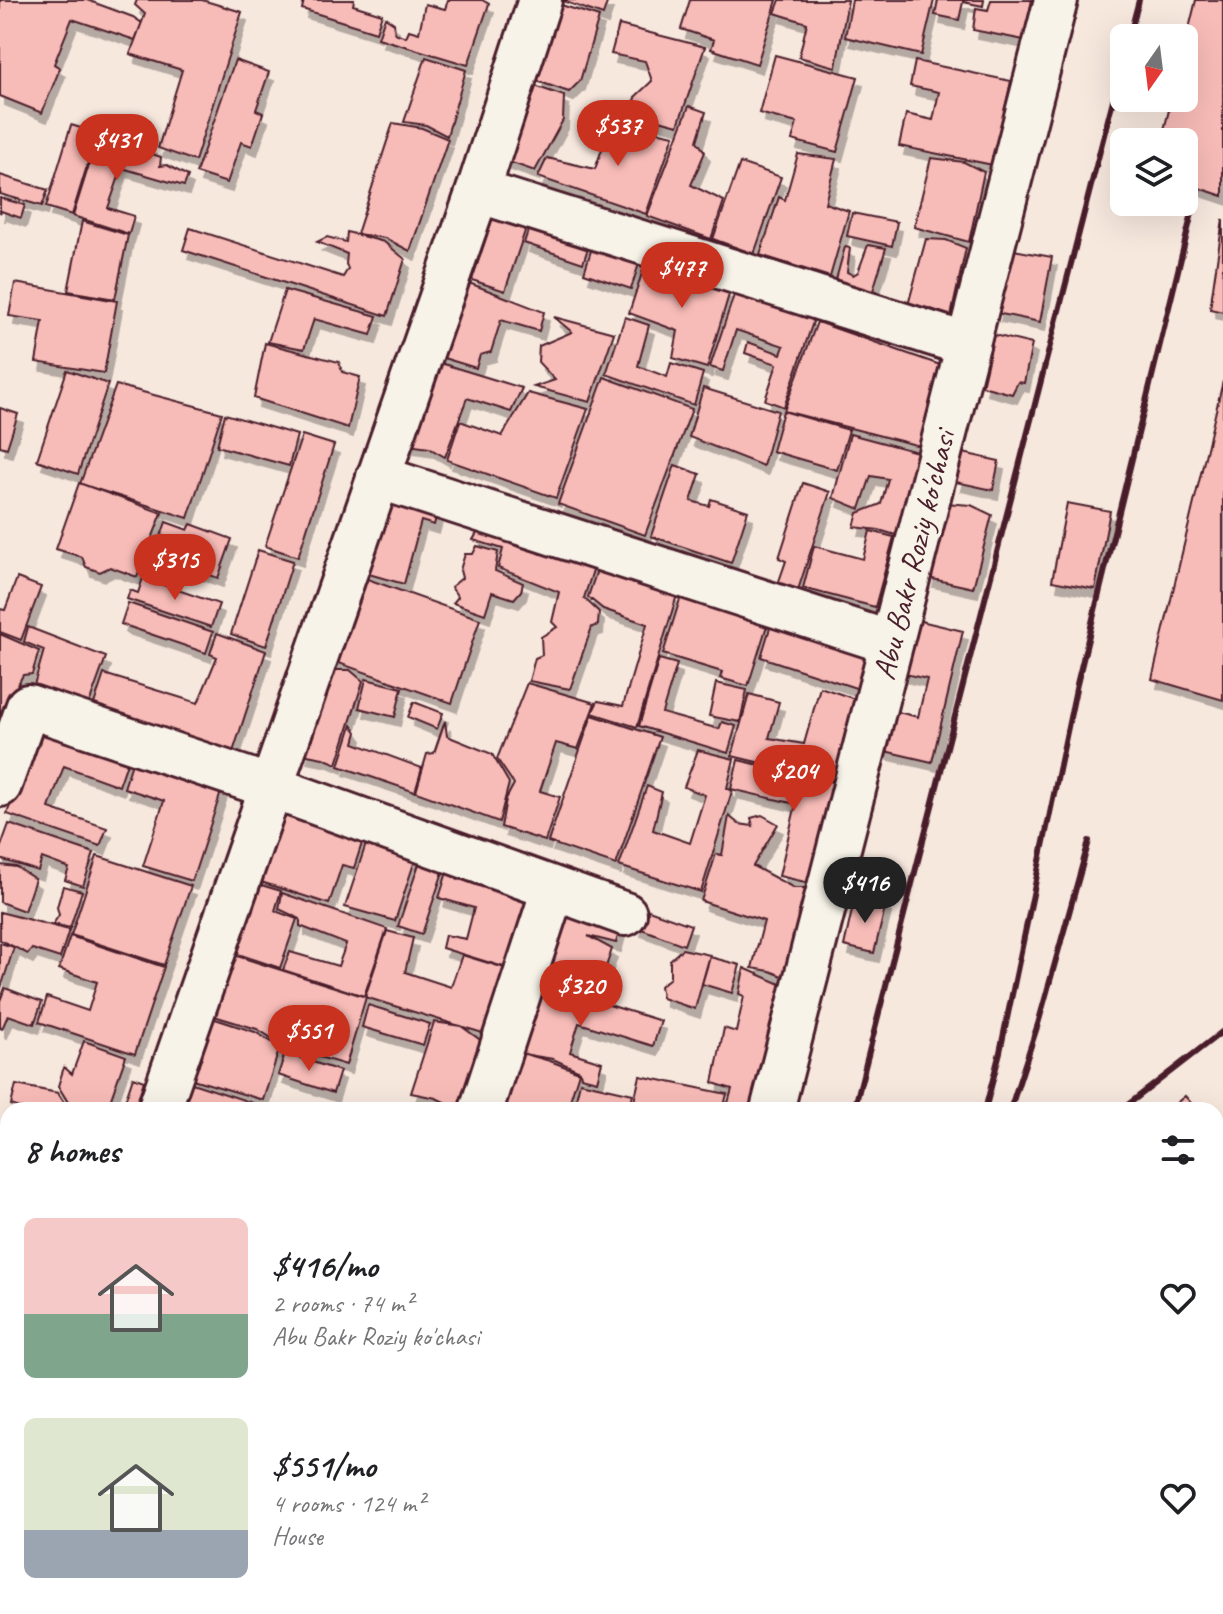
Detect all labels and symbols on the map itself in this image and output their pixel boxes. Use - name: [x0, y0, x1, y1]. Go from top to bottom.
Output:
- north arrow: [1110, 24, 1198, 112]
- pin: $537: [571, 100, 665, 168]
- pin: $431: [70, 114, 164, 182]
- pin: $477: [635, 242, 729, 310]
- street label: Abu Bakr Roziy ko'chasi: [863, 422, 966, 684]
- pin: $315: [128, 534, 222, 602]
- pin: $204: [747, 745, 841, 813]
- pin: $416: [818, 857, 912, 925]
- pin: $320: [534, 960, 628, 1028]
- pin: $551: [262, 1005, 356, 1073]

